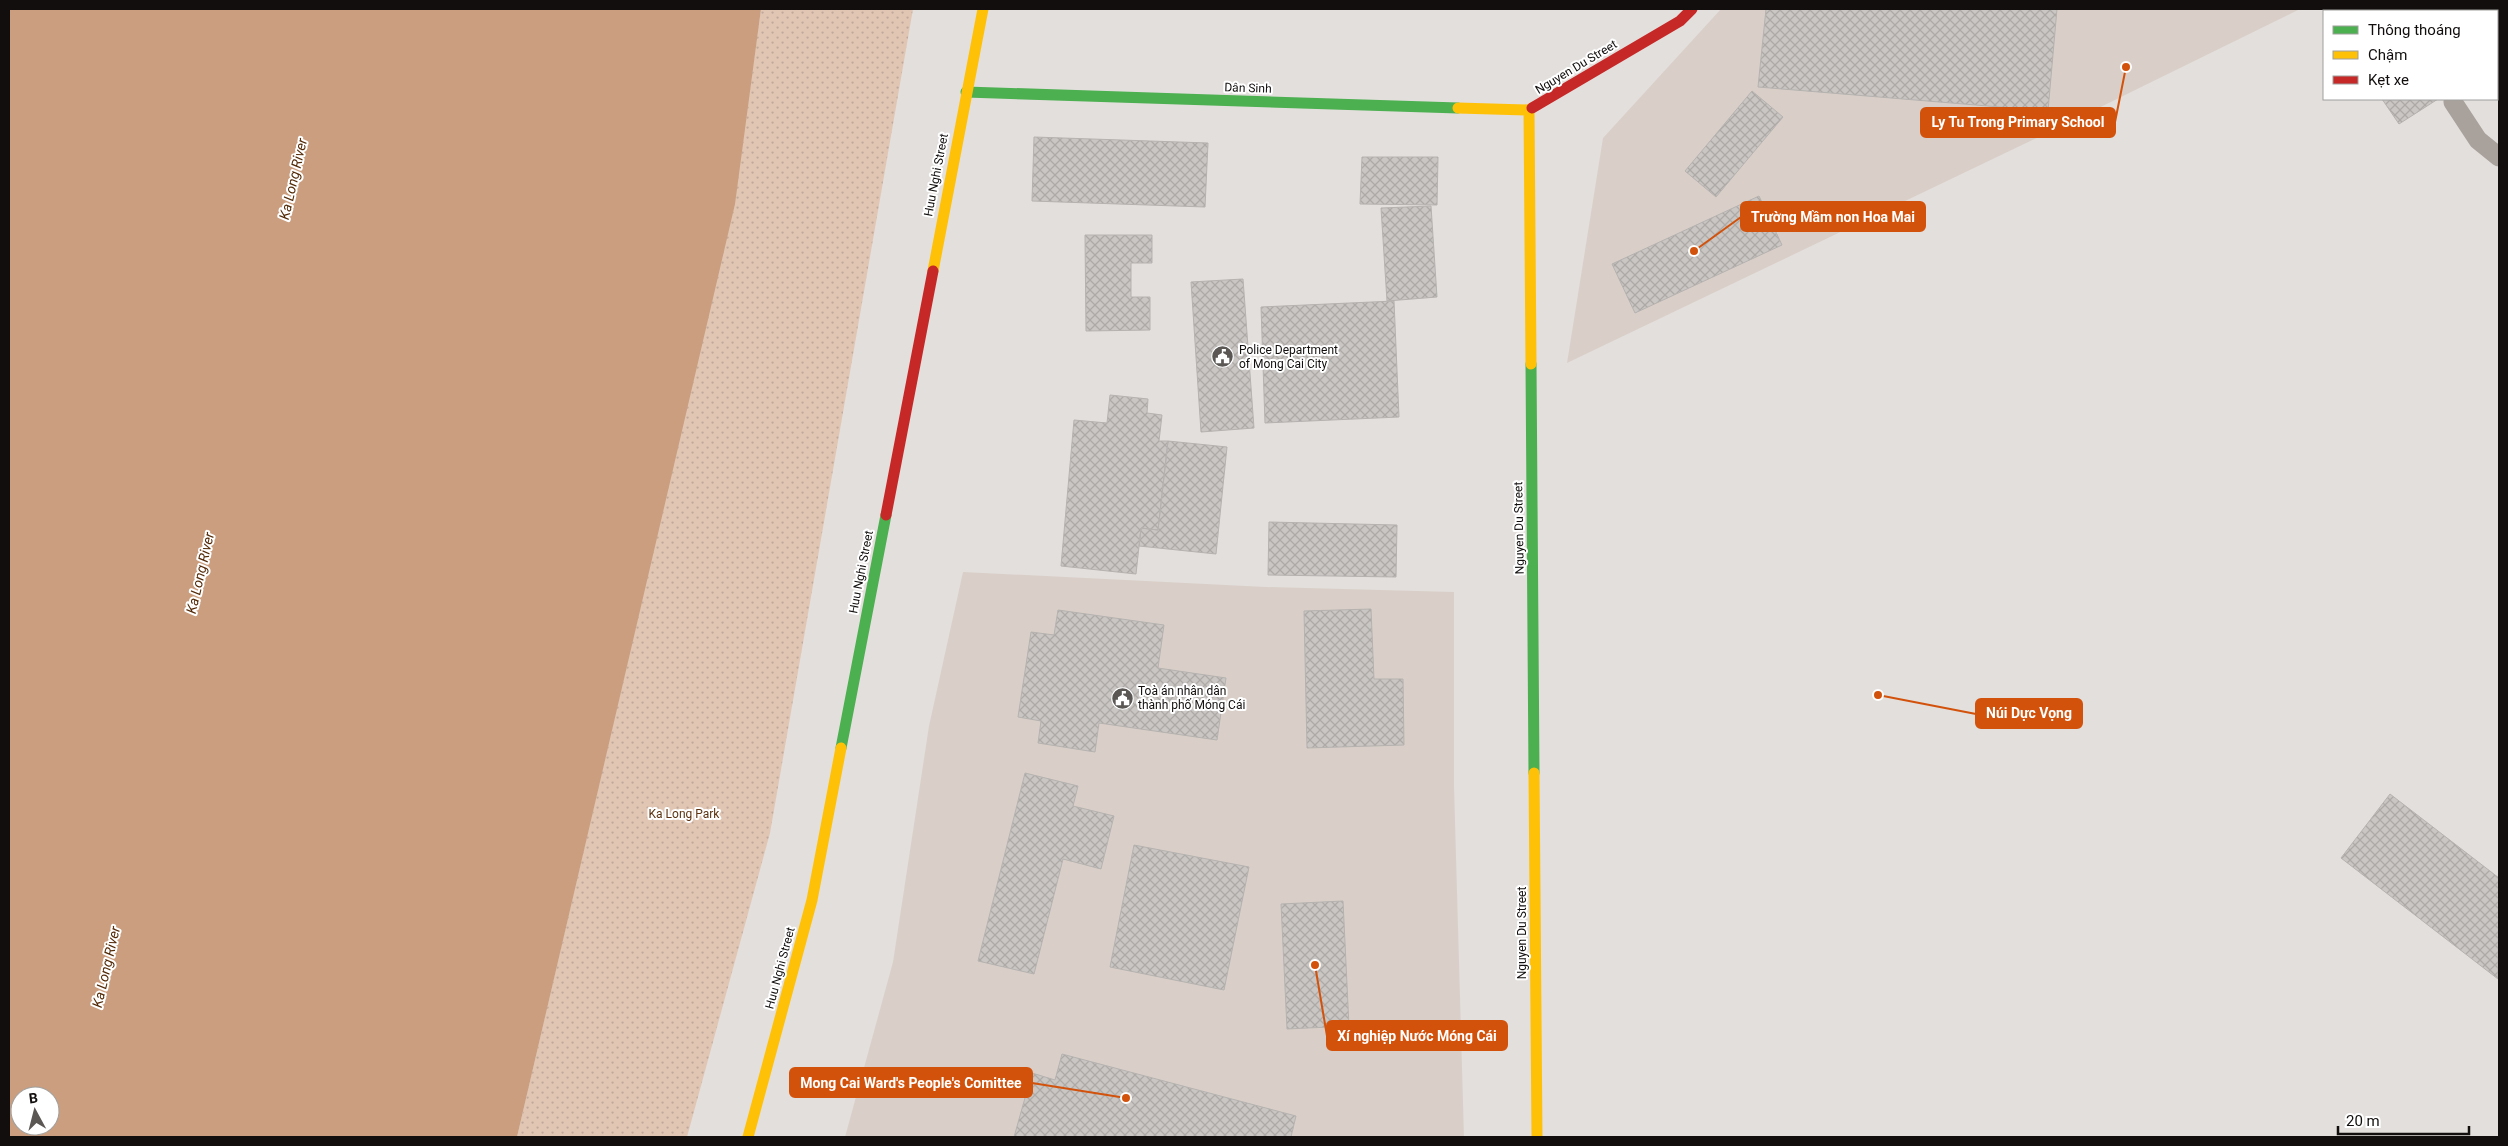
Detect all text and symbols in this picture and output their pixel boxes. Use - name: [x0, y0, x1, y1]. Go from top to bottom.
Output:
- legend: [2323, 10, 2498, 100]
- text: Thông thoáng: [2368, 21, 2461, 39]
- street label: Nguyen Du Street: [1533, 37, 1619, 97]
- text: Chậm: [2368, 46, 2407, 64]
- text: Kẹt xe: [2368, 71, 2409, 89]
- street label: Dân Sinh: [1224, 80, 1272, 96]
- callout: Ly Tu Trong Primary School: [1921, 108, 2115, 137]
- text: Ly Tu Trong Primary School: [1932, 114, 2104, 130]
- street label: Huu Nghi Street: [921, 132, 951, 218]
- water label: Ka Long River: [276, 136, 310, 221]
- callout: Trường Mầm non Hoa Mai: [1741, 202, 1925, 231]
- text: Trường Mầm non Hoa Mai: [1751, 209, 1915, 225]
- place label: Police Department of Mong Cai City: [1239, 343, 1338, 371]
- public building icon: Police Department of Mong Cai City: [1211, 345, 1235, 369]
- street label: Nguyen Du Street: [1511, 482, 1527, 574]
- street label: Huu Nghi Street: [846, 529, 876, 615]
- water label: Ka Long River: [183, 530, 217, 615]
- place label: Toà án nhân dân thành phố Móng Cái: [1138, 684, 1245, 712]
- public building icon: Toà án nhân dân thành phố Móng Cái: [1110, 686, 1134, 710]
- callout: Núi Dực Vọng: [1976, 699, 2082, 728]
- text: Núi Dực Vọng: [1986, 705, 2072, 721]
- park label: Ka Long Park: [649, 807, 720, 821]
- street label: Nguyen Du Street: [1515, 887, 1529, 979]
- water label: Ka Long River: [89, 924, 123, 1009]
- street label: Huu Nghi Street: [762, 925, 798, 1010]
- callout: Xí nghiệp Nước Móng Cái: [1327, 1021, 1507, 1050]
- text: Xí nghiệp Nước Móng Cái: [1337, 1028, 1497, 1044]
- callout: Mong Cai Ward's People's Comittee: [790, 1068, 1032, 1097]
- text: Mong Cai Ward's People's Comittee: [800, 1075, 1022, 1091]
- north arrow: [10, 1086, 60, 1136]
- text: B: [28, 1090, 39, 1107]
- scale bar: [2338, 1104, 2469, 1136]
- text: 20 m: [2346, 1112, 2380, 1130]

